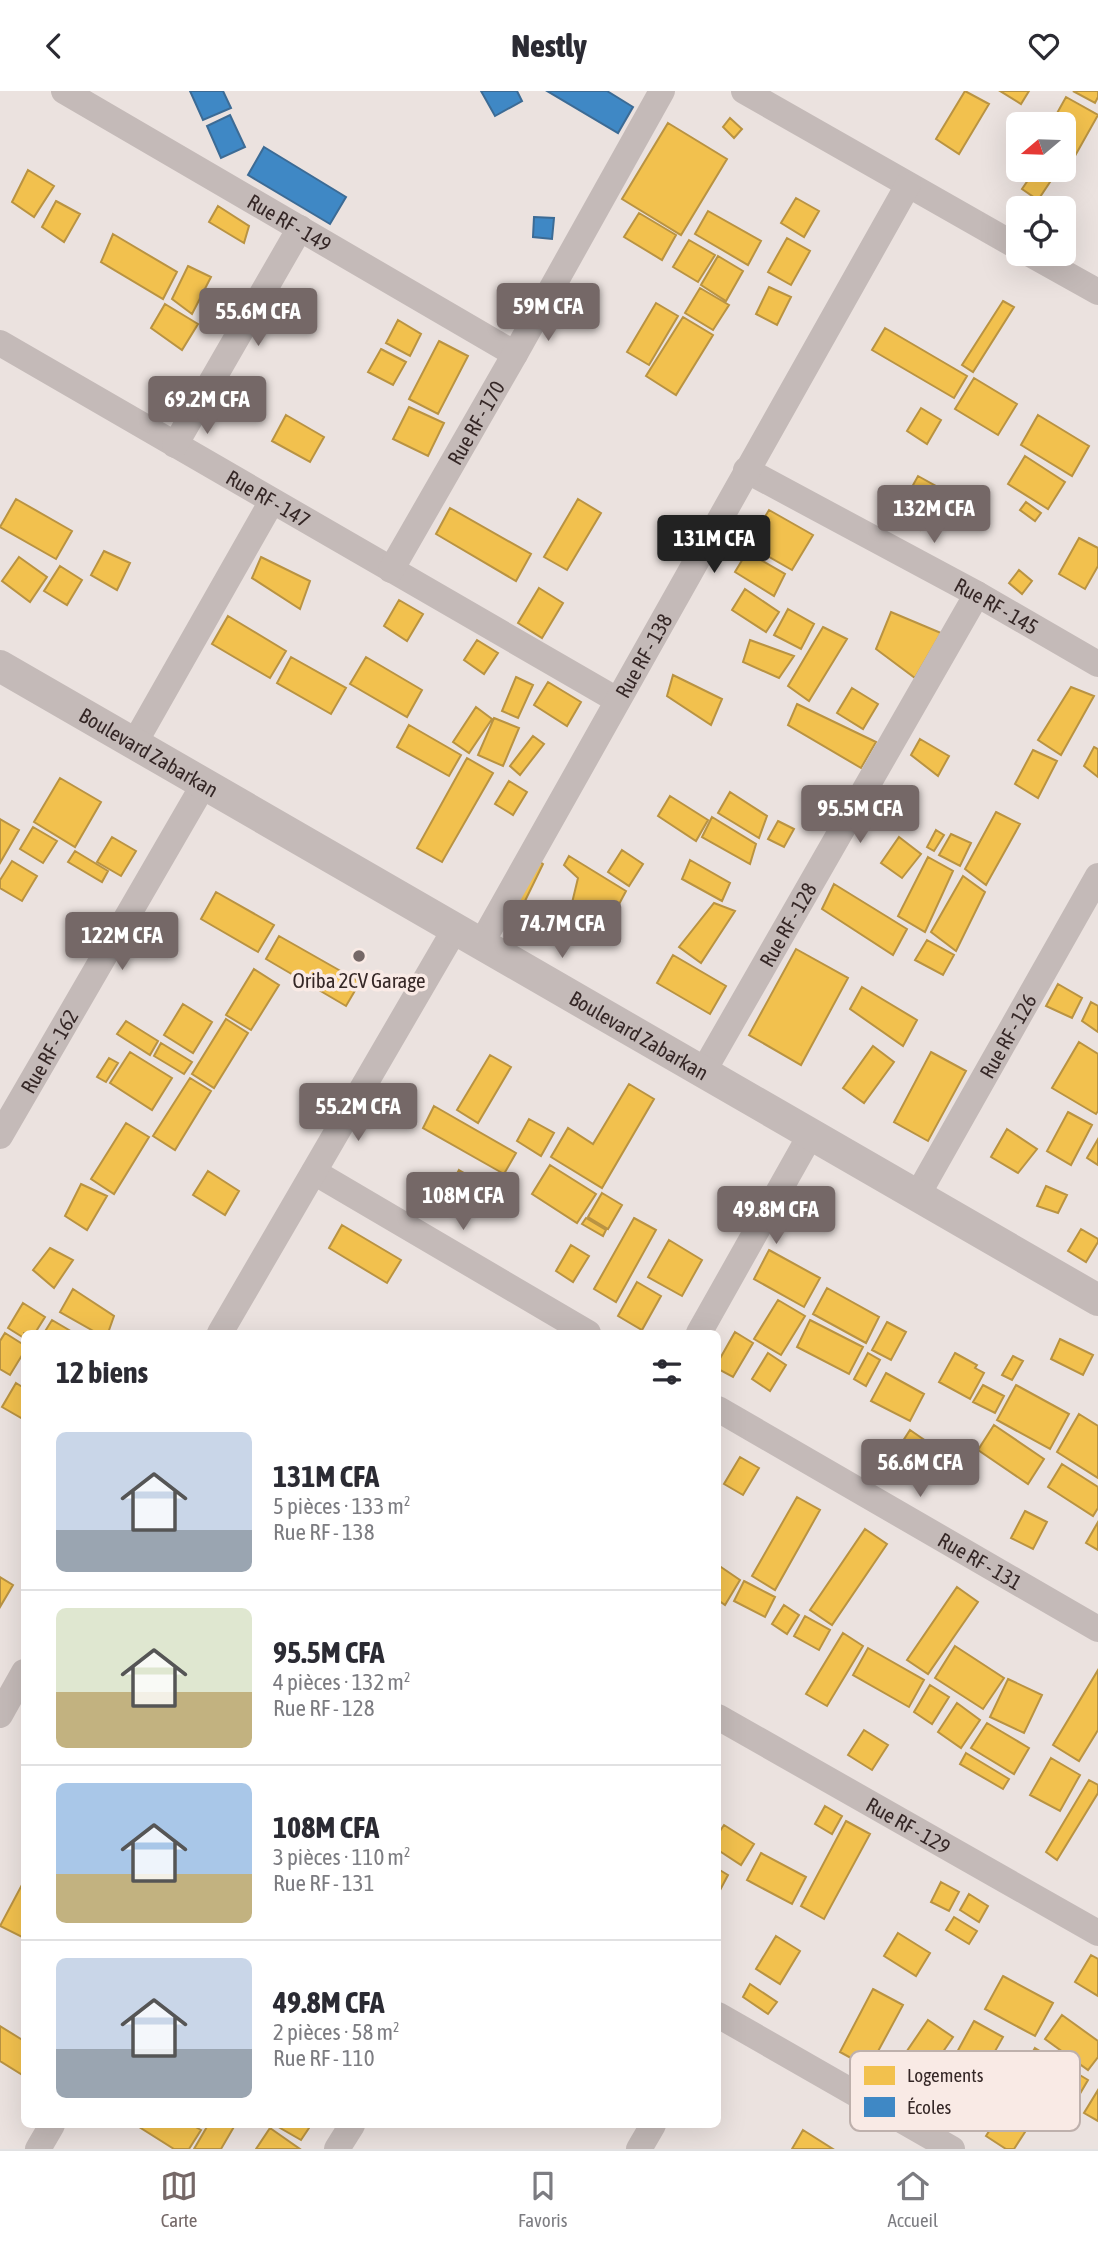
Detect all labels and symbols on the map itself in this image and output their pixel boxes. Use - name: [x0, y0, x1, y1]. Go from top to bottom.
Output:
- north arrow: [1006, 112, 1076, 182]
- street label: Rue RF - 149: [243, 189, 336, 256]
- pin: 59M CFA: [483, 283, 613, 343]
- pin: 55.6M CFA: [178, 289, 338, 348]
- street label: Rue RF - 170: [442, 376, 509, 469]
- pin: 69.2M CFA: [127, 377, 287, 436]
- street label: Rue RF - 147: [222, 465, 314, 532]
- pin: 132M CFA: [862, 485, 1006, 545]
- pin: 131M CFA: [642, 515, 786, 575]
- street label: Rue RF - 145: [951, 572, 1043, 639]
- street label: Rue RF - 138: [610, 609, 677, 702]
- street label: Boulevard Zabarkan: [75, 703, 223, 801]
- pin: 95.5M CFA: [780, 785, 940, 845]
- street label: Rue RF - 128: [754, 878, 821, 971]
- pin: 74.7M CFA: [482, 901, 642, 960]
- pin: 122M CFA: [50, 913, 194, 972]
- marker: Oriba 2CV Garage: [351, 948, 367, 964]
- place label: Oriba 2CV Garage: [293, 968, 425, 992]
- street label: Boulevard Zabarkan: [565, 986, 713, 1085]
- street label: Rue RF - 126: [974, 989, 1041, 1082]
- street label: Rue RF - 162: [16, 1005, 83, 1097]
- pin: 55.2M CFA: [278, 1083, 438, 1143]
- pin: 108M CFA: [391, 1173, 535, 1232]
- pin: 49.8M CFA: [696, 1187, 856, 1246]
- pin: 56.6M CFA: [840, 1439, 1000, 1499]
- street label: Rue RF - 131: [934, 1527, 1026, 1594]
- street label: Rue RF - 129: [862, 1792, 955, 1859]
- legend: [850, 2051, 1080, 2131]
- text: Logements: [907, 2064, 984, 2086]
- text: Écoles: [907, 2096, 952, 2118]

